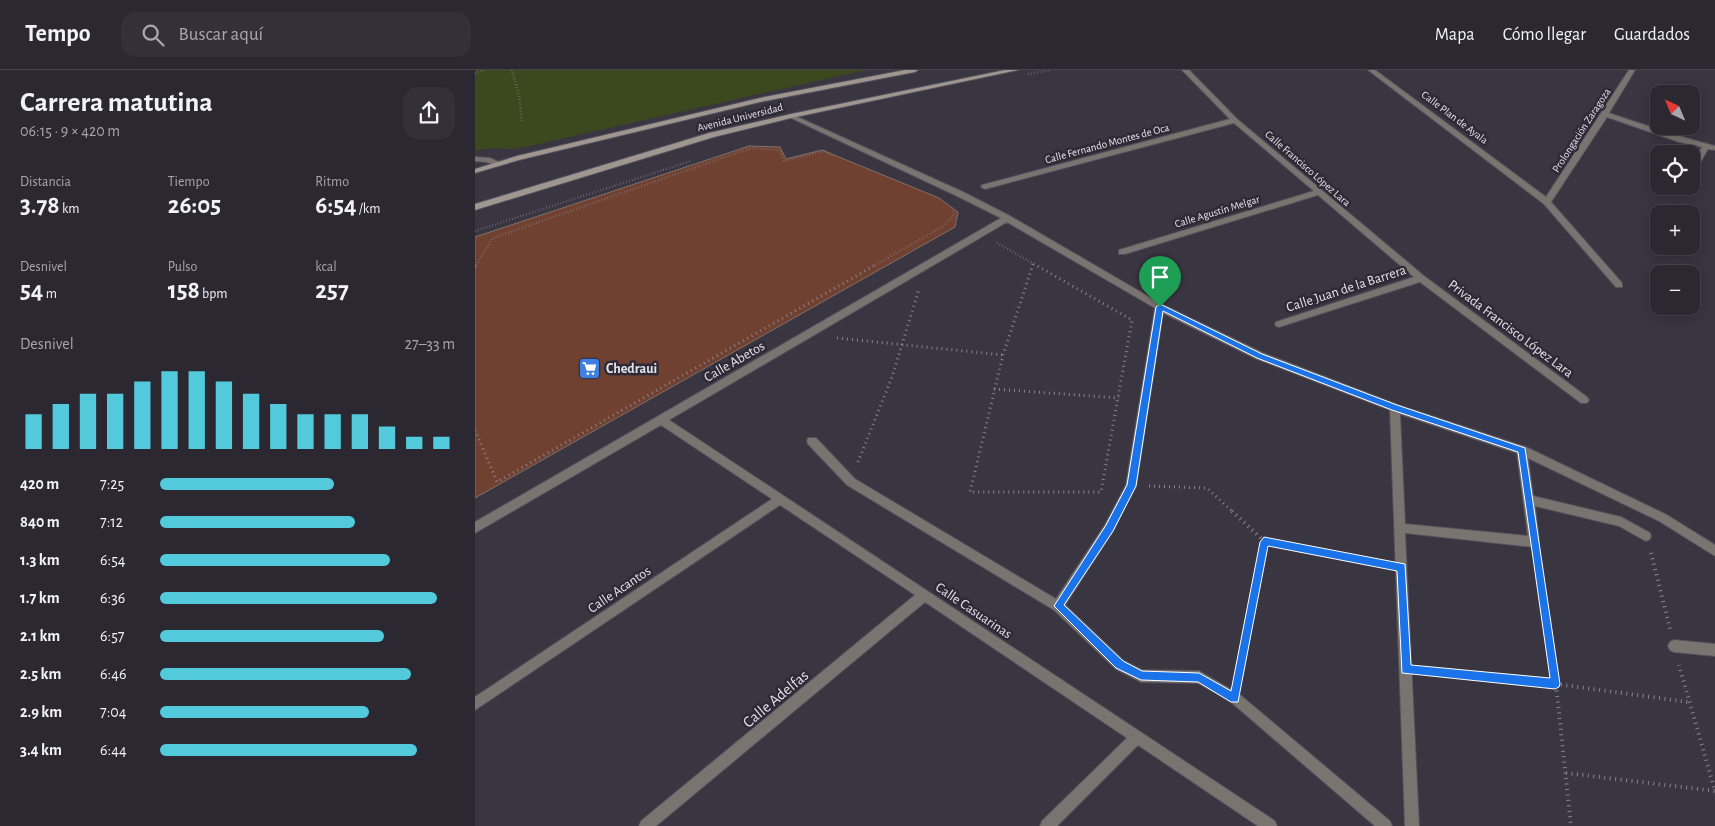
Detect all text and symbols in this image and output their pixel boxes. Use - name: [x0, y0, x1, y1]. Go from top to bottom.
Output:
- search box: [121, 12, 471, 57]
- icon: search: [139, 21, 167, 49]
- text: Tempo: [25, 22, 91, 46]
- text: Buscar aquí: [179, 25, 263, 44]
- text: Mapa: [1435, 26, 1475, 44]
- text: Cómo llegar: [1503, 26, 1586, 44]
- text: Guardados: [1614, 26, 1690, 44]
- north arrow: [1650, 85, 1700, 135]
- map controls: [1650, 85, 1700, 315]
- street label: Prolongación Zaragoza: [1550, 86, 1613, 174]
- button: share: [403, 87, 455, 139]
- text: Carrera matutina: [20, 89, 213, 117]
- street label: Calle Plan de Ayala: [1419, 89, 1490, 146]
- street label: Avenida Universidad: [696, 101, 784, 133]
- street label: Calle Fernando Montes de Oca: [1044, 122, 1170, 165]
- text: 06:15 · 9 × 420 m: [20, 123, 120, 139]
- street label: Calle Francisco López Lara: [1263, 128, 1352, 208]
- button: locate: [1650, 145, 1700, 195]
- text: Distancia: [20, 175, 71, 189]
- text: Tiempo: [168, 175, 210, 189]
- text: Ritmo: [315, 175, 349, 189]
- text: 3.78: [20, 193, 60, 218]
- text: 26:05: [168, 193, 221, 218]
- text: 6:54: [315, 193, 357, 218]
- street label: Calle Agustín Melgar: [1173, 193, 1261, 230]
- text: km: [60, 202, 80, 216]
- text: /km: [357, 202, 380, 216]
- button: +: [1650, 205, 1700, 255]
- pin: [1139, 256, 1181, 307]
- text: Desnivel: [20, 260, 67, 274]
- text: Pulso: [168, 260, 197, 274]
- text: kcal: [315, 260, 337, 274]
- icon: arrive: [1146, 263, 1174, 291]
- street label: Calle Juan de la Barrera: [1285, 263, 1408, 315]
- button: −: [1650, 265, 1700, 315]
- street label: Privada Francisco López Lara: [1445, 277, 1576, 381]
- text: 54: [20, 278, 43, 303]
- text: 158: [168, 278, 200, 303]
- text: 257: [315, 278, 349, 303]
- text: m: [43, 287, 57, 301]
- text: bpm: [200, 287, 228, 301]
- text: Desnivel: [20, 336, 74, 352]
- text: 27–33 m: [405, 336, 455, 352]
- street label: Calle Abetos: [702, 339, 767, 385]
- supermarket icon: Chedraui: [578, 356, 602, 380]
- place label: Chedraui: [606, 362, 657, 376]
- text: 420 m: [20, 476, 59, 492]
- text: 7:25: [100, 476, 124, 492]
- text: 840 m: [20, 514, 60, 530]
- text: 7:12: [100, 514, 123, 530]
- text: 1.3 km: [20, 552, 60, 568]
- text: 6:54: [100, 552, 126, 568]
- street label: Calle Acantos: [586, 564, 653, 616]
- street label: Calle Casuarinas: [933, 580, 1014, 641]
- text: 1.7 km: [20, 590, 60, 606]
- text: 6:36: [100, 590, 125, 606]
- text: 2.1 km: [20, 628, 60, 644]
- text: 6:57: [100, 628, 125, 644]
- text: 2.5 km: [20, 666, 61, 682]
- text: 6:46: [100, 666, 126, 682]
- street label: Calle Adelfas: [740, 667, 812, 731]
- text: 2.9 km: [20, 704, 62, 720]
- text: 7:04: [100, 704, 126, 720]
- text: 3.4 km: [20, 742, 62, 758]
- text: 6:44: [100, 742, 127, 758]

